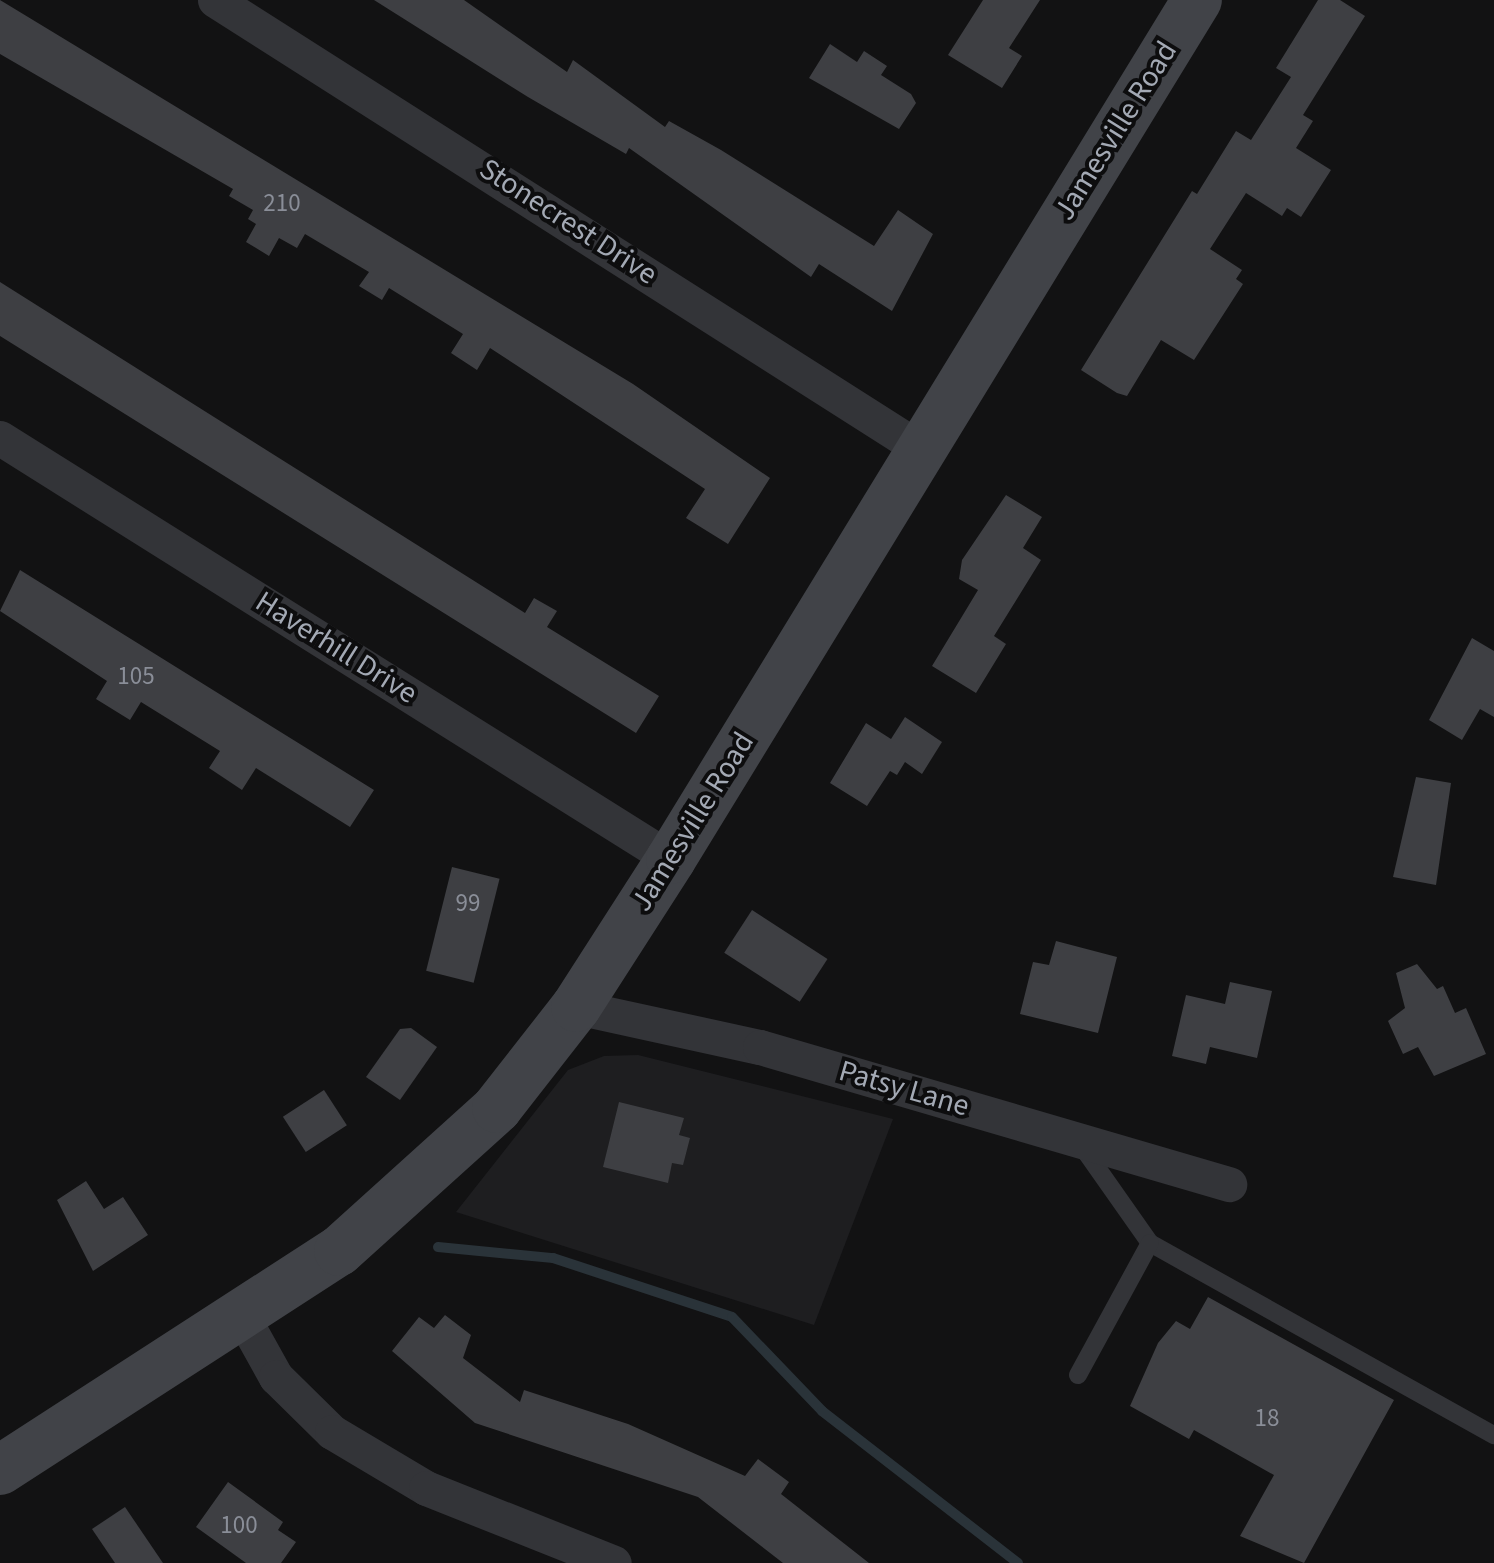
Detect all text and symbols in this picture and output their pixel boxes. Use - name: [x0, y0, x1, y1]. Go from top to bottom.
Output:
- street label: Jamesville Road: [1047, 35, 1185, 227]
- street label: Stonecrest Drive: [472, 151, 664, 293]
- house number: 210: [263, 188, 301, 218]
- street label: Haverhill Drive: [248, 584, 424, 712]
- house number: 105: [117, 661, 155, 691]
- street label: Jamesville Road: [624, 726, 762, 918]
- house number: 99: [456, 888, 480, 918]
- street label: Patsy Lane: [835, 1053, 973, 1125]
- house number: 18: [1255, 1403, 1279, 1433]
- house number: 100: [220, 1510, 258, 1540]

